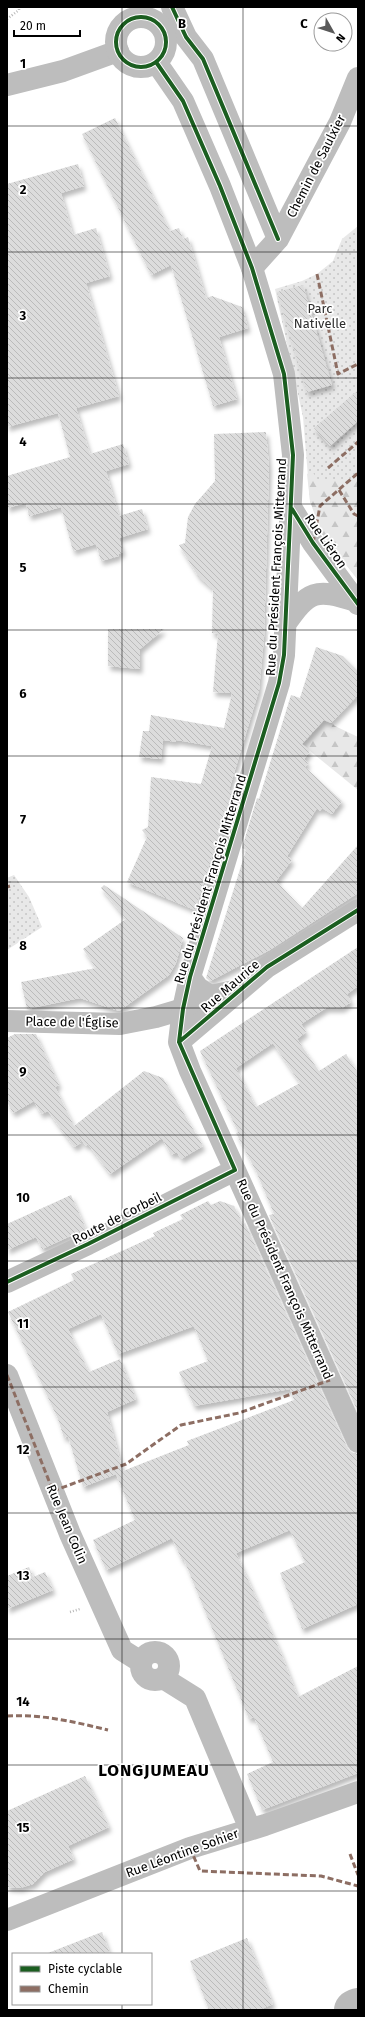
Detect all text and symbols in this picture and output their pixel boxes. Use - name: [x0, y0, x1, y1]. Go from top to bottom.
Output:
- scale bar: [14, 12, 80, 38]
- north arrow: [313, 12, 353, 52]
- text: B: [178, 16, 186, 31]
- text: C: [300, 16, 308, 31]
- text: 20 m: [20, 19, 46, 33]
- text: N: [333, 31, 348, 45]
- text: 1: [20, 56, 26, 71]
- street label: Chemin de Saulxier: [284, 112, 348, 220]
- text: 2: [20, 182, 27, 197]
- park label: Parc Nativelle: [294, 301, 346, 331]
- text: 3: [19, 308, 27, 323]
- text: 4: [19, 434, 27, 449]
- street label: Rue du Président François Mitterrand: [263, 458, 289, 676]
- street label: Rue Liéron: [302, 511, 350, 571]
- text: 5: [20, 560, 27, 575]
- text: 6: [19, 686, 27, 701]
- street label: Rue du Président François Mitterrand: [171, 773, 249, 985]
- text: 7: [20, 812, 26, 827]
- text: 8: [19, 938, 27, 953]
- street label: Rue Maurice: [198, 957, 262, 1015]
- street label: Place de l'Église: [25, 1014, 119, 1030]
- text: 9: [19, 1064, 27, 1079]
- street label: Rue du Président François Mitterrand: [234, 1176, 336, 1382]
- street label: Route de Corbeil: [70, 1189, 164, 1247]
- text: 10: [16, 1190, 30, 1205]
- text: 11: [17, 1316, 29, 1331]
- text: 12: [17, 1442, 30, 1457]
- street label: Rue Jean Colin: [44, 1482, 90, 1566]
- text: 13: [17, 1568, 30, 1583]
- text: 14: [16, 1694, 30, 1709]
- district label: LONGJUMEAU: [98, 1760, 210, 1781]
- text: 15: [16, 1820, 30, 1835]
- street label: Rue Léontine Sohier: [124, 1826, 240, 1880]
- legend: [12, 1953, 152, 2005]
- text: Piste cyclable: [48, 1962, 122, 1976]
- text: Chemin: [48, 1982, 89, 1996]

